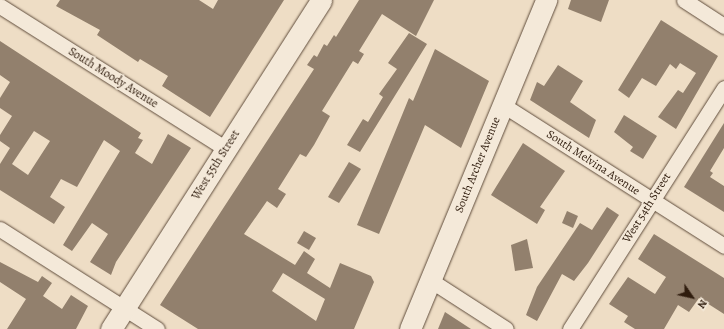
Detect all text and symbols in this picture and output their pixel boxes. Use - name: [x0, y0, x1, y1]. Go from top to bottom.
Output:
- street label: South Moody Avenue: [65, 45, 161, 111]
- street label: South Archer Avenue: [452, 115, 504, 215]
- street label: South Melvina Avenue: [544, 127, 642, 199]
- street label: West 55th Street: [189, 128, 243, 202]
- street label: West 54th Street: [620, 170, 674, 246]
- north arrow: [672, 277, 712, 317]
- text: N: [694, 296, 711, 312]

